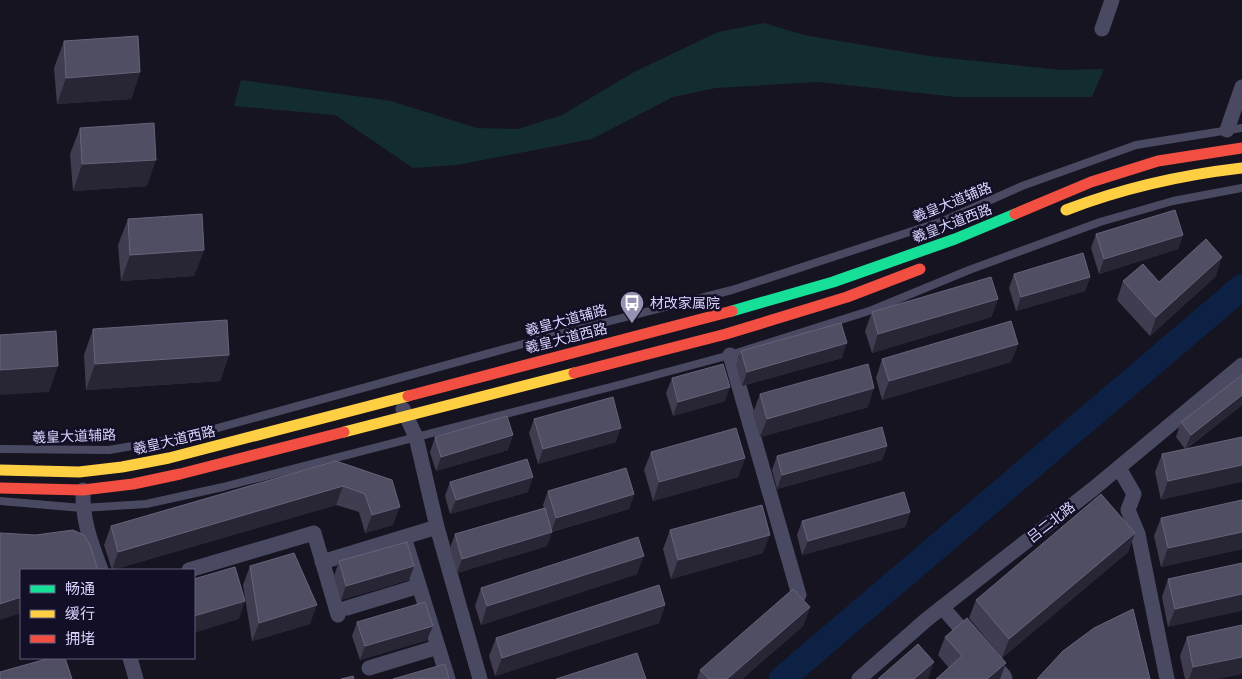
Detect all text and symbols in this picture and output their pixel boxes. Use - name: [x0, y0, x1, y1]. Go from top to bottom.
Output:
- street label: 羲皇大道辅路: [910, 178, 994, 225]
- street label: 羲皇大道西路: [910, 200, 994, 246]
- bus stop icon: 材改家属院: [619, 290, 645, 324]
- place label: 材改家属院: [650, 294, 720, 311]
- street label: 羲皇大道辅路: [523, 300, 609, 339]
- street label: 羲皇大道西路: [523, 319, 609, 356]
- street label: 羲皇大道西路: [131, 422, 217, 457]
- street label: 羲皇大道辅路: [32, 426, 116, 445]
- street label: 吕二北路: [1023, 498, 1078, 546]
- legend: [20, 569, 195, 659]
- text: 畅通: [65, 579, 95, 598]
- text: 缓行: [65, 604, 95, 623]
- text: 拥堵: [65, 629, 95, 648]

